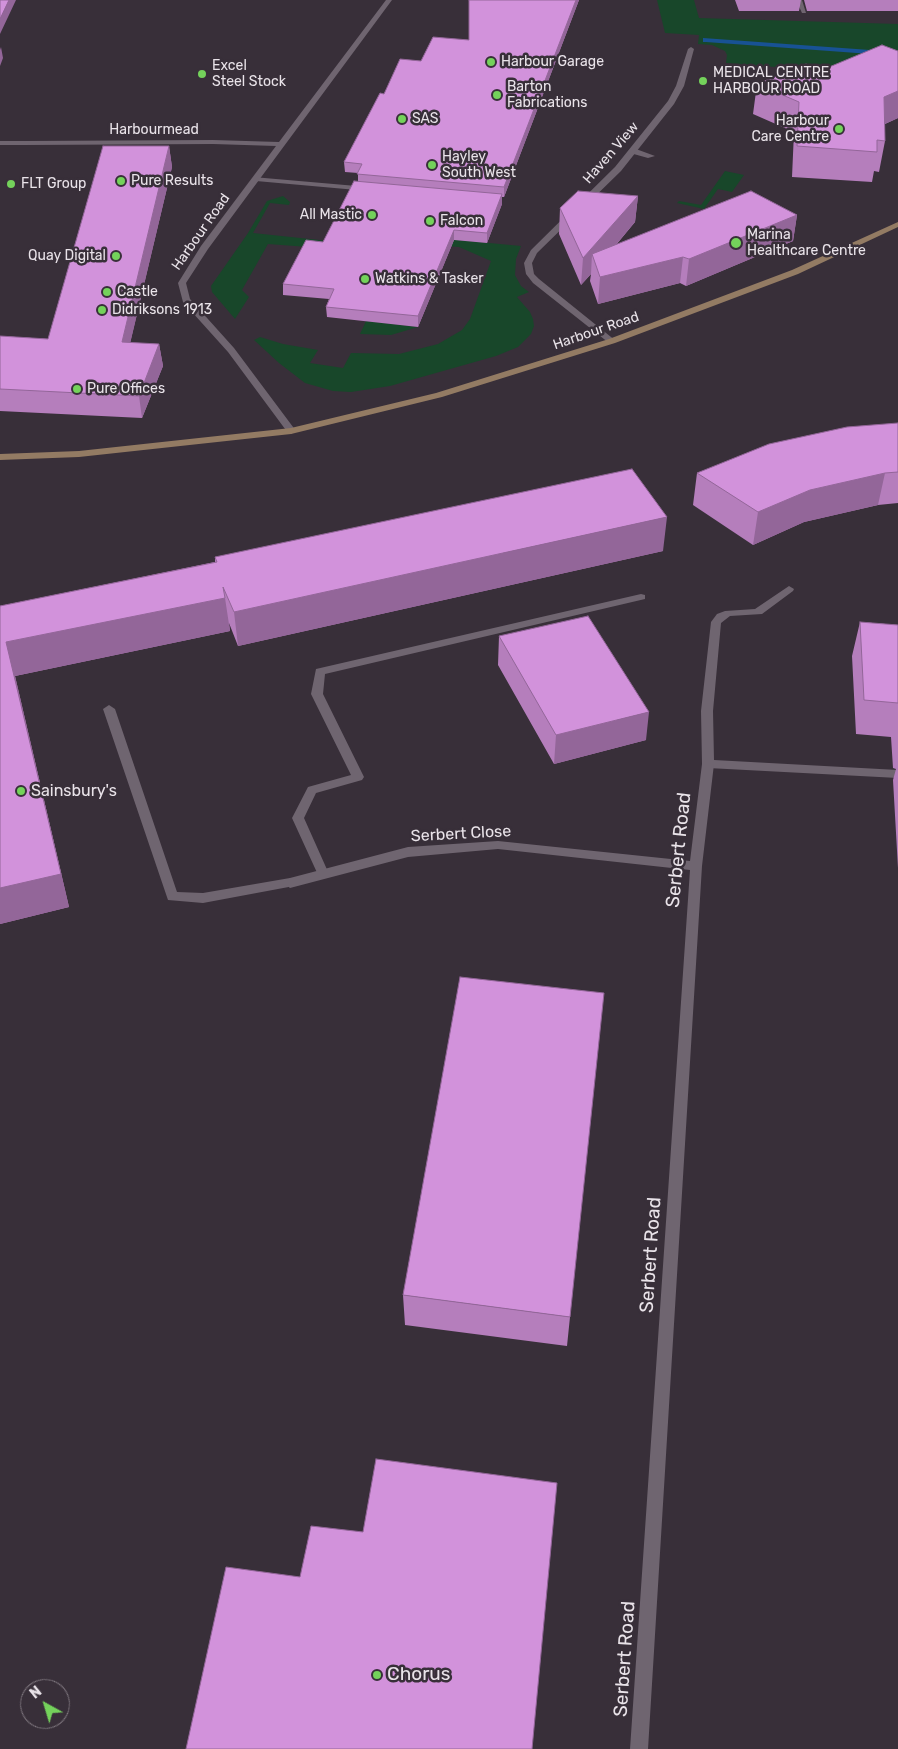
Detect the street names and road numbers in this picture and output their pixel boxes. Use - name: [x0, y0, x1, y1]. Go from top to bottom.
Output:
- street label: Haven View: [580, 119, 642, 187]
- street label: Harbourmead: [109, 122, 199, 138]
- street label: Harbour Road: [168, 190, 234, 274]
- street label: Harbour Road: [551, 308, 641, 354]
- street label: Serbert Road: [662, 791, 696, 909]
- street label: Serbert Close: [410, 822, 512, 846]
- street label: Serbert Road: [636, 1196, 666, 1314]
- street label: Serbert Road: [610, 1600, 640, 1718]

